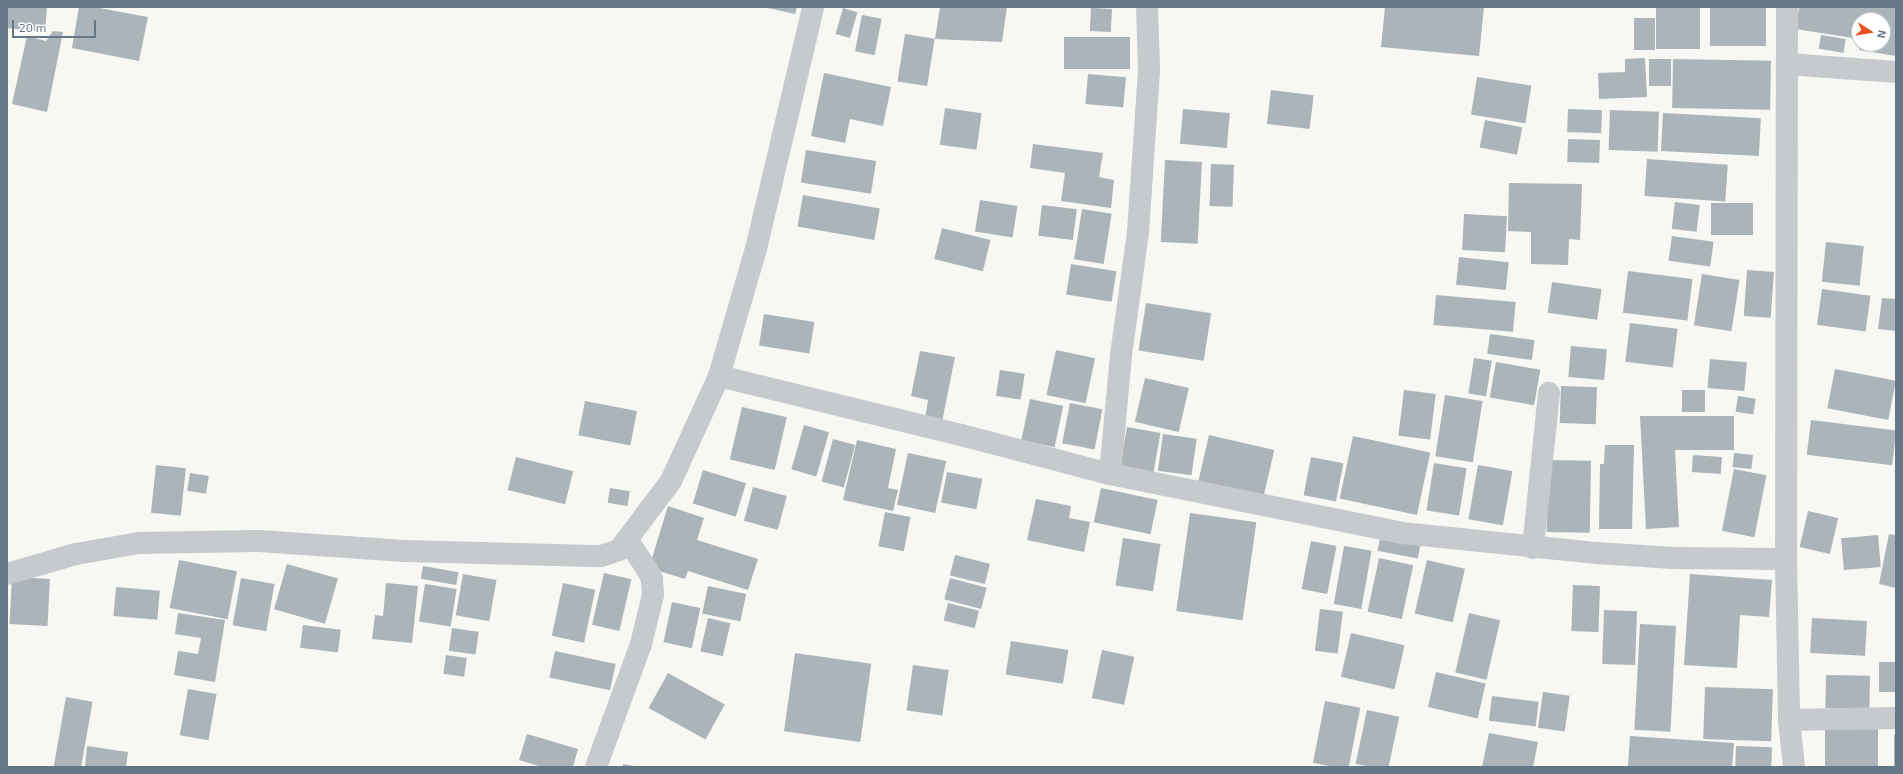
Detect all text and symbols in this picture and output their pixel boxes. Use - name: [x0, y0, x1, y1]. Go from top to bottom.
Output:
- scale bar: [14, 12, 98, 38]
- north arrow: [1851, 12, 1891, 52]
- text: 20 m: [19, 20, 46, 34]
- text: N: [1875, 29, 1889, 40]

